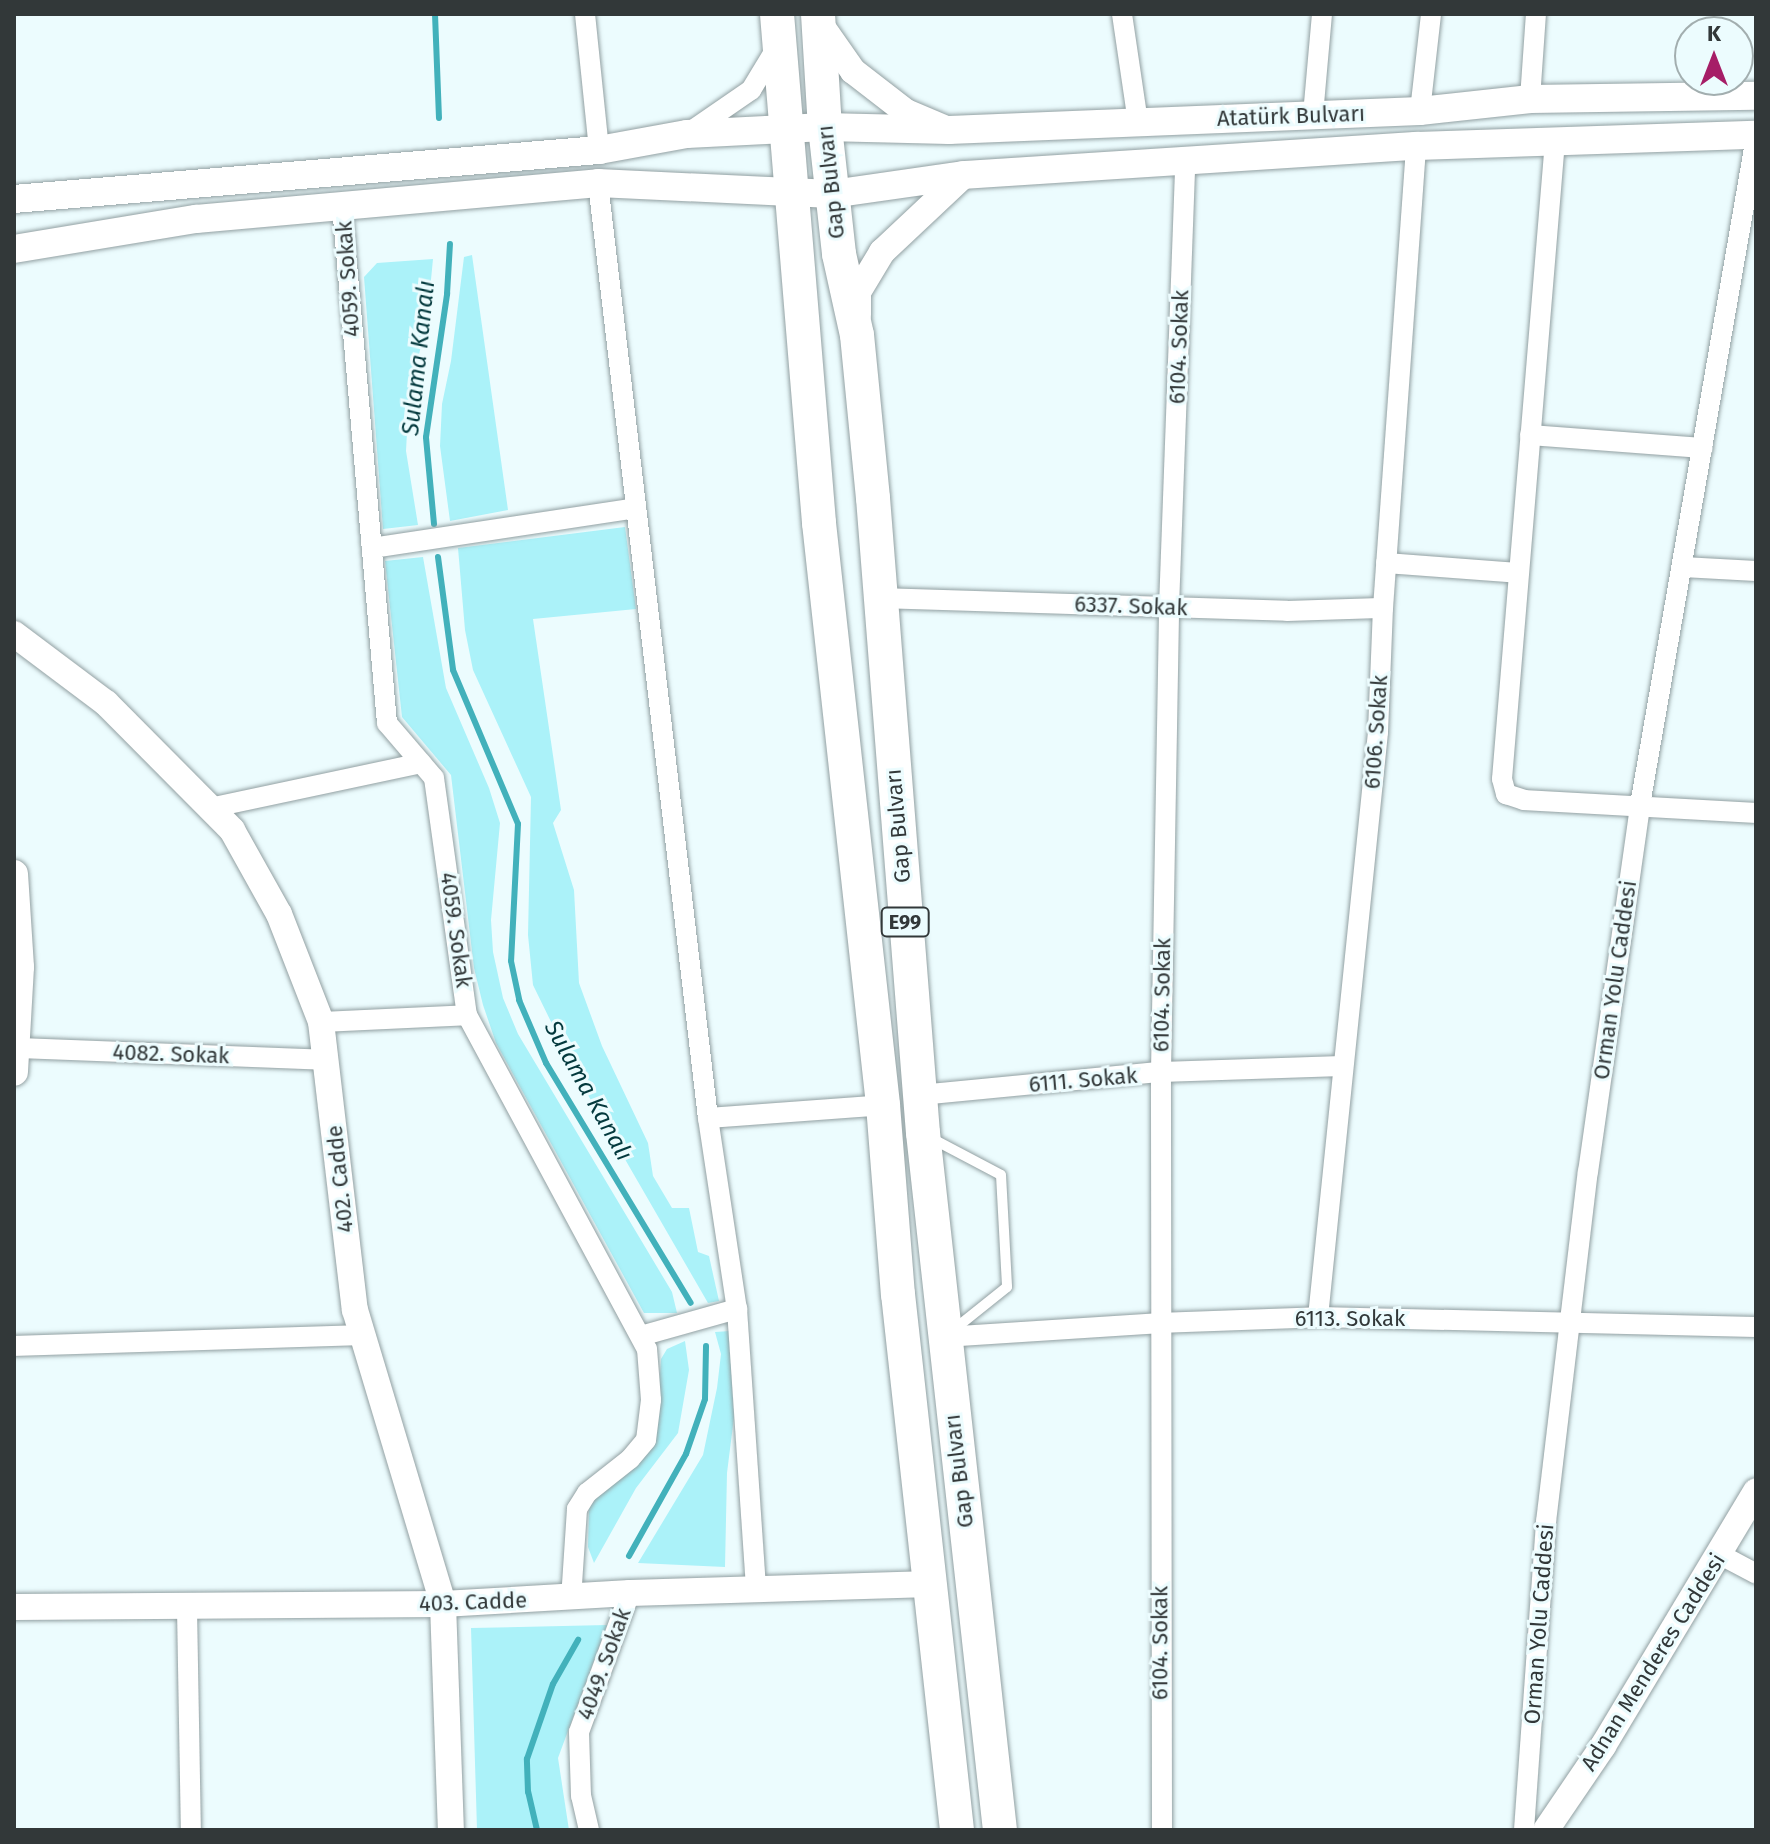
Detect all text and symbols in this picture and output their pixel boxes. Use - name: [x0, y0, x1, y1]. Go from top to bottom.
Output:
- north arrow: [1674, 16, 1754, 96]
- text: K: [1707, 20, 1721, 47]
- street label: Atatürk Bulvarı: [1216, 100, 1366, 132]
- street label: Gap Bulvarı: [812, 124, 850, 240]
- street label: 4059. Sokak: [331, 220, 365, 338]
- water label: Sulama Kanalı: [397, 279, 441, 437]
- street label: 6104. Sokak: [1164, 289, 1194, 405]
- street label: 6337. Sokak: [1074, 591, 1188, 621]
- street label: 6106. Sokak: [1359, 674, 1393, 790]
- street label: Gap Bulvarı: [880, 768, 916, 884]
- street label: 4059. Sokak: [435, 871, 477, 989]
- street label: Orman Yolu Caddesi: [1588, 879, 1642, 1081]
- road number: E99: [879, 906, 931, 938]
- street label: 6104. Sokak: [1148, 938, 1176, 1052]
- water label: Sulama Kanalı: [538, 1016, 638, 1166]
- street label: 4082. Sokak: [112, 1039, 230, 1069]
- street label: 6111. Sokak: [1028, 1062, 1138, 1098]
- street label: 402. Cadde: [321, 1124, 359, 1234]
- street label: 6113. Sokak: [1295, 1306, 1405, 1332]
- street label: Gap Bulvarı: [939, 1413, 979, 1529]
- street label: Orman Yolu Caddesi: [1519, 1523, 1559, 1725]
- street label: Adnan Menderes Caddesi: [1575, 1548, 1731, 1776]
- street label: 6104. Sokak: [1147, 1586, 1173, 1700]
- street label: 403. Cadde: [418, 1587, 528, 1617]
- street label: 4049. Sokak: [572, 1605, 636, 1723]

